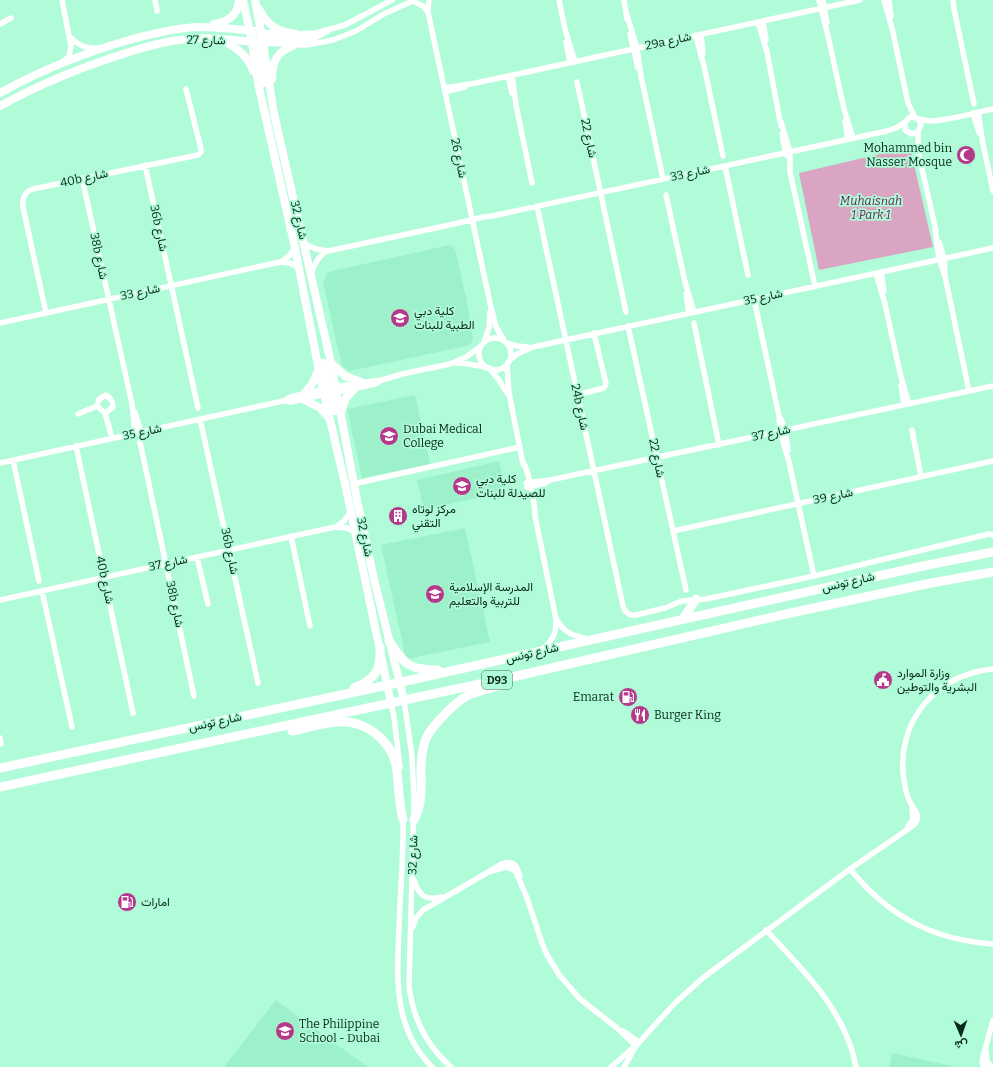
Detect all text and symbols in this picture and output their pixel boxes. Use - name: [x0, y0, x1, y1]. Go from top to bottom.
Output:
- street label: 29a شارع: [644, 29, 693, 55]
- street label: شارع 27: [186, 33, 226, 49]
- street label: شارع 22: [576, 117, 600, 159]
- street label: شارع 26: [446, 137, 470, 179]
- place label: Mohammed bin Nasser Mosque: [863, 141, 952, 169]
- mosque icon: Mohammed bin Nasser Mosque: [955, 144, 977, 166]
- street label: شارع 33: [669, 162, 711, 186]
- street label: 40b شارع: [59, 166, 109, 192]
- park label: Muhaisnah 1 Park 1: [840, 194, 902, 222]
- street label: شارع 32: [286, 199, 310, 241]
- street label: 36b شارع: [145, 203, 171, 253]
- street label: 38b شارع: [85, 231, 111, 281]
- street label: شارع 33: [119, 281, 161, 305]
- street label: شارع 35: [742, 286, 784, 310]
- place label: كلية دبي الطبية للبنات: [414, 304, 475, 332]
- school or university icon: كلية دبي الطبية للبنات: [389, 307, 411, 329]
- street label: 24b شارع: [566, 383, 592, 432]
- street label: شارع 35: [121, 421, 163, 445]
- place label: Dubai Medical College: [403, 422, 483, 450]
- street label: شارع 37: [750, 422, 792, 446]
- school or university icon: Dubai Medical College: [378, 425, 400, 447]
- street label: شارع 22: [644, 437, 668, 479]
- place label: كلية دبي للصيدلة للبنات: [476, 472, 546, 500]
- school or university icon: كلية دبي للصيدلة للبنات: [451, 475, 473, 497]
- street label: شارع 39: [812, 485, 855, 509]
- place label: مركز لوتاه التقني: [412, 502, 456, 533]
- building icon: مركز لوتاه التقني: [387, 505, 409, 527]
- street label: شارع 32: [352, 516, 376, 558]
- street label: 36b شارع: [216, 526, 242, 576]
- street label: شارع 37: [147, 552, 189, 576]
- street label: 40b شارع: [91, 555, 117, 605]
- street label: شارع تونس: [820, 569, 876, 597]
- street label: 38b شارع: [161, 579, 187, 629]
- place label: المدرسة الإسلامية للتربية والتعليم: [449, 580, 533, 609]
- school or university icon: المدرسة الإسلامية للتربية والتعليم: [424, 583, 446, 605]
- street label: شارع تونس: [504, 640, 560, 668]
- place label: وزارة الموارد البشرية والتوطين: [897, 666, 977, 695]
- public building icon: وزارة الموارد البشرية والتوطين: [872, 669, 894, 691]
- road number: D93: [482, 671, 512, 689]
- fuel station icon: Emarat: [617, 686, 639, 708]
- place label: Emarat: [573, 690, 615, 704]
- restaurant icon: Burger King: [629, 704, 651, 726]
- place label: Burger King: [654, 708, 721, 722]
- street label: شارع تونس: [187, 710, 243, 736]
- street label: شارع 32: [405, 835, 423, 875]
- fuel station icon: امارات: [116, 891, 138, 913]
- place label: امارات: [141, 895, 170, 910]
- north arrow: [941, 1015, 981, 1055]
- place label: The Philippine School - Dubai: [299, 1017, 380, 1045]
- school or university icon: The Philippine School - Dubai: [274, 1020, 296, 1042]
- text: ش: [954, 1038, 968, 1051]

